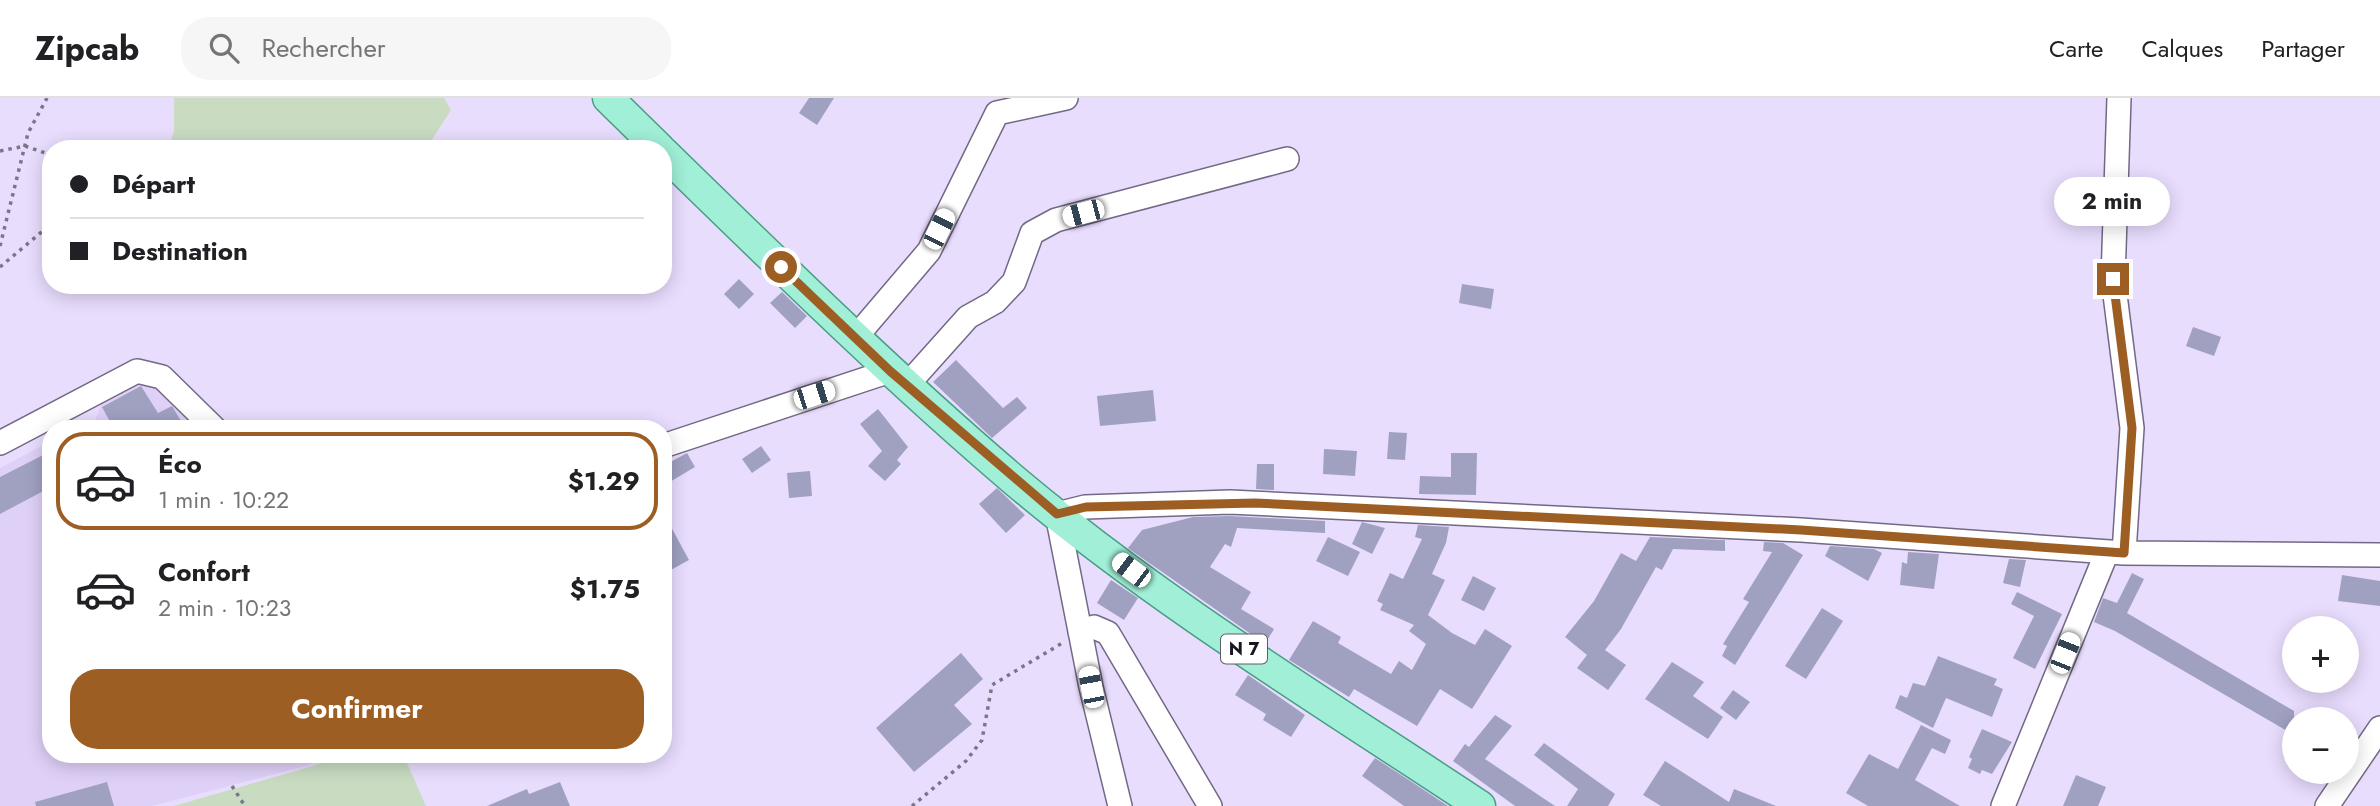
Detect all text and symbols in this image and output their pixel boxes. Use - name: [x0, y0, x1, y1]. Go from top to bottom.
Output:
- search box: [181, 17, 671, 80]
- text: Zipcab: [35, 25, 139, 72]
- icon: search: [205, 29, 243, 67]
- text: Rechercher: [261, 29, 386, 67]
- text: Carte: [2049, 31, 2103, 66]
- text: Calques: [2141, 31, 2223, 66]
- text: Partager: [2261, 31, 2345, 66]
- text: Départ: [112, 165, 195, 203]
- callout: 2 min: [2055, 178, 2171, 226]
- text: 2 min: [2082, 184, 2142, 218]
- car: [1060, 197, 1107, 229]
- car: [921, 206, 958, 252]
- text: Destination: [112, 232, 248, 270]
- route start: [765, 251, 797, 283]
- route end: [2097, 263, 2129, 295]
- car: [791, 379, 838, 411]
- text: Éco: [158, 445, 202, 483]
- icon: car: [74, 450, 137, 513]
- text: $1.29: [568, 462, 640, 500]
- text: 1 min · 10:22: [158, 483, 289, 517]
- car: [1108, 549, 1155, 591]
- text: Confort: [158, 553, 250, 591]
- icon: car: [74, 558, 137, 621]
- text: $1.75: [570, 570, 640, 608]
- text: 2 min · 10:23: [158, 591, 291, 625]
- map controls: [2282, 616, 2359, 784]
- button: +: [2282, 616, 2359, 693]
- car: [2048, 630, 2083, 676]
- road number: N 7: [1221, 634, 1267, 664]
- car: [1077, 664, 1106, 710]
- button: Confirmer: [70, 669, 644, 749]
- button: −: [2282, 707, 2359, 784]

